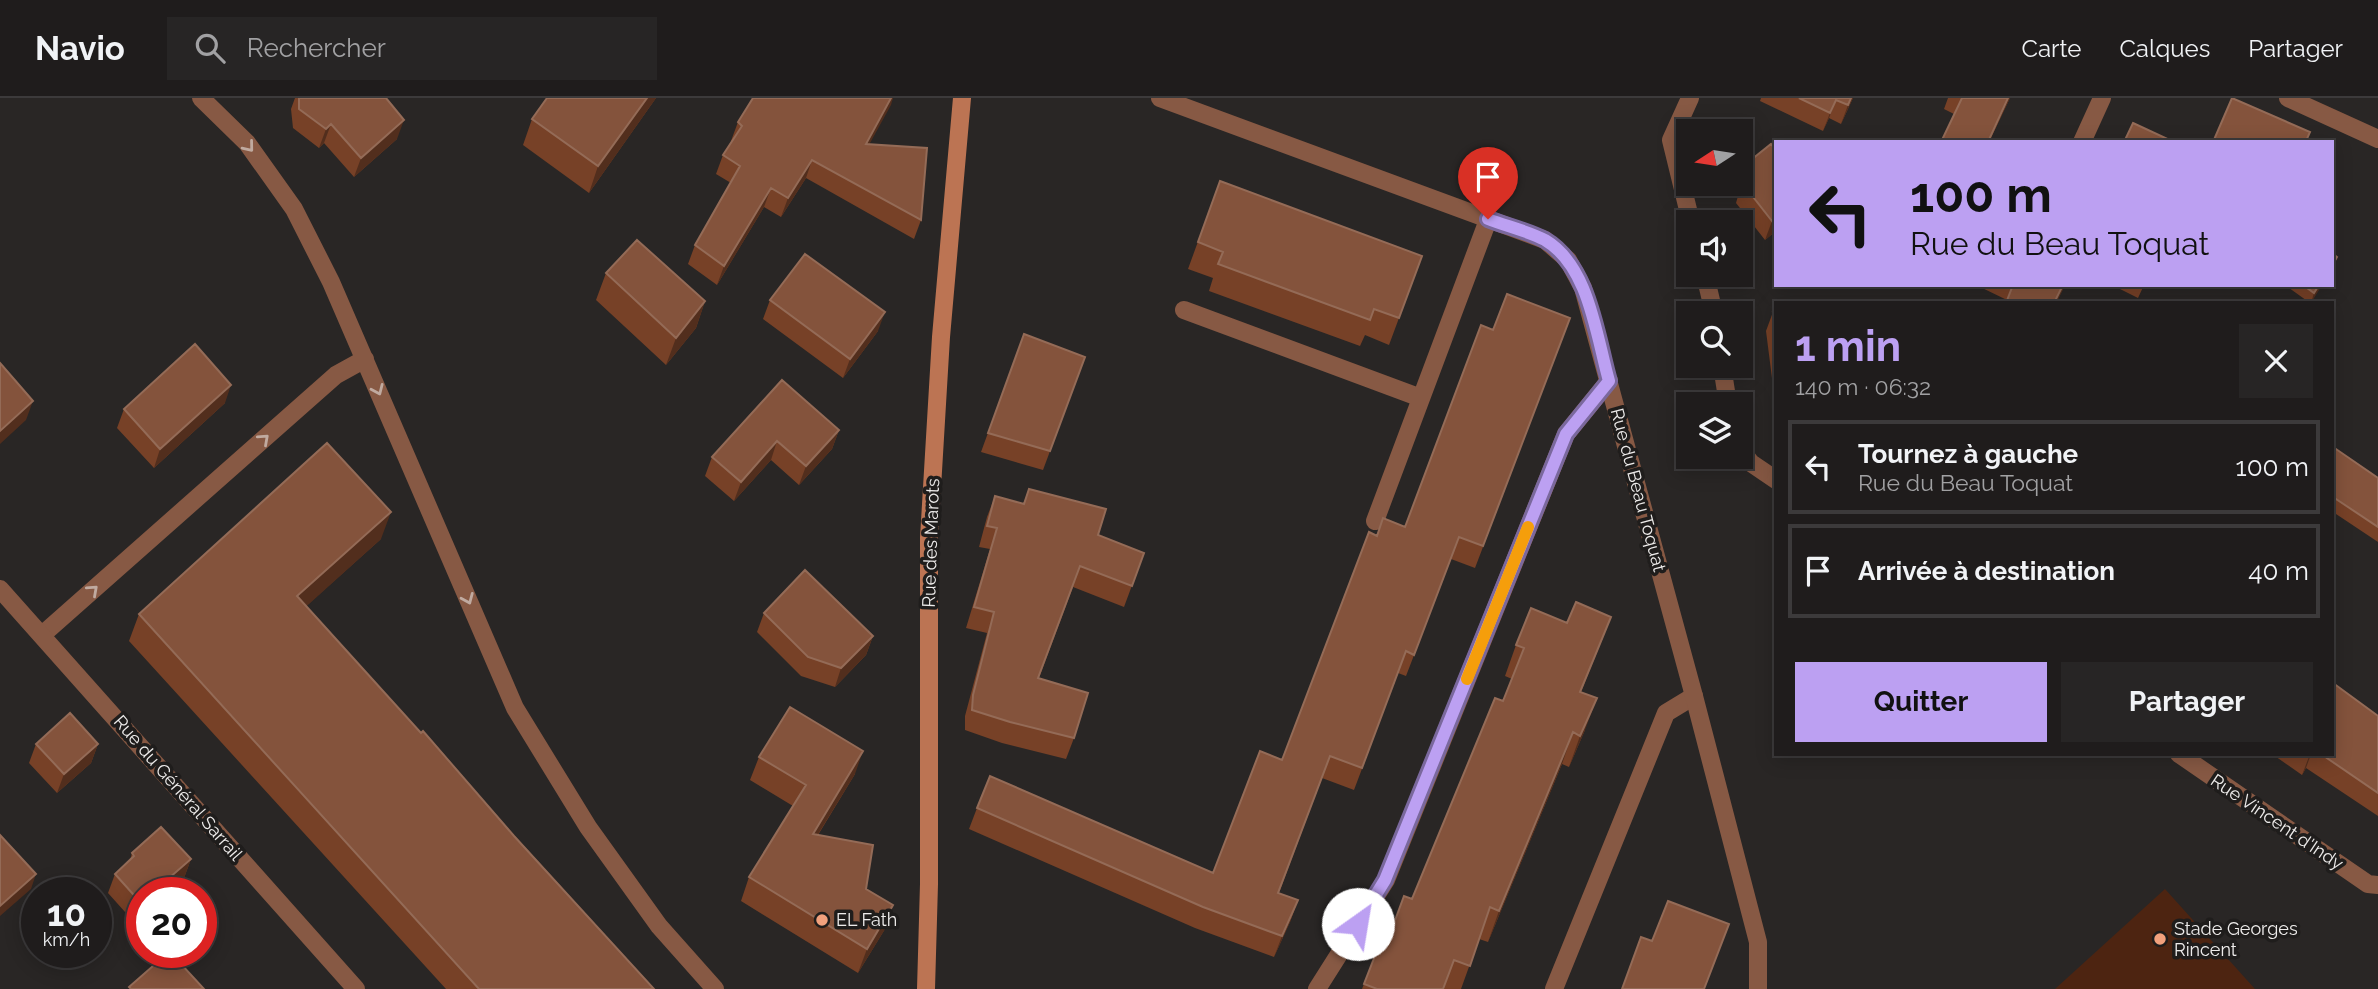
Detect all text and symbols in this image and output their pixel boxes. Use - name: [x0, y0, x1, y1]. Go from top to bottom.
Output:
- search box: [167, 17, 657, 80]
- text: Navio: [35, 29, 125, 68]
- icon: search: [191, 29, 229, 67]
- text: Rechercher: [247, 33, 386, 63]
- text: Carte: [2022, 34, 2081, 63]
- text: Calques: [2119, 34, 2210, 63]
- text: Partager: [2248, 34, 2343, 63]
- north arrow: [1676, 119, 1754, 196]
- map controls: [1676, 119, 1753, 469]
- one-way arrow: [240, 139, 253, 151]
- pin: [1458, 147, 1518, 219]
- icon: arrive: [1469, 158, 1507, 196]
- text: 100 m: [1910, 166, 2052, 223]
- icon: left: [1795, 168, 1886, 259]
- button: sound: [1676, 210, 1753, 287]
- text: Rue du Beau Toquat: [1910, 225, 2209, 262]
- button: search: [1676, 301, 1753, 378]
- text: 1 min: [1795, 322, 1901, 371]
- button: close: [2239, 324, 2313, 398]
- text: 140 m · 06:32: [1795, 373, 1931, 400]
- one-way arrow: [370, 382, 384, 395]
- button: layers: [1676, 392, 1753, 469]
- street label: Rue du Beau Toquat: [1607, 406, 1670, 574]
- one-way arrow: [256, 435, 269, 447]
- text: Tournez à gauche: [1858, 439, 2078, 469]
- icon: left: [1799, 448, 1837, 486]
- text: 100 m: [2236, 452, 2309, 482]
- text: Rue du Beau Toquat: [1858, 469, 2073, 496]
- street label: Rue des Marots: [918, 478, 943, 608]
- icon: arrive: [1799, 552, 1837, 590]
- text: Arrivée à destination: [1858, 556, 2115, 586]
- text: 40 m: [2248, 556, 2309, 586]
- one-way arrow: [85, 586, 98, 598]
- one-way arrow: [460, 591, 474, 604]
- button: Quitter: [1795, 662, 2047, 742]
- button: Partager: [2061, 662, 2313, 742]
- street label: Rue du Général Sarrail: [110, 711, 247, 865]
- street label: Rue Vincent d'Indy: [2207, 769, 2348, 874]
- speed limit sign: 20: [126, 877, 217, 968]
- position arrow: [1321, 887, 1395, 961]
- text: 10: [47, 893, 86, 934]
- place label: EL Fath: [836, 909, 897, 930]
- marker: EL Fath: [814, 912, 830, 928]
- place label: Stade Georges Rincent: [2174, 918, 2298, 960]
- text: km/h: [43, 929, 90, 950]
- marker: Stade Georges Rincent: [2152, 931, 2168, 947]

